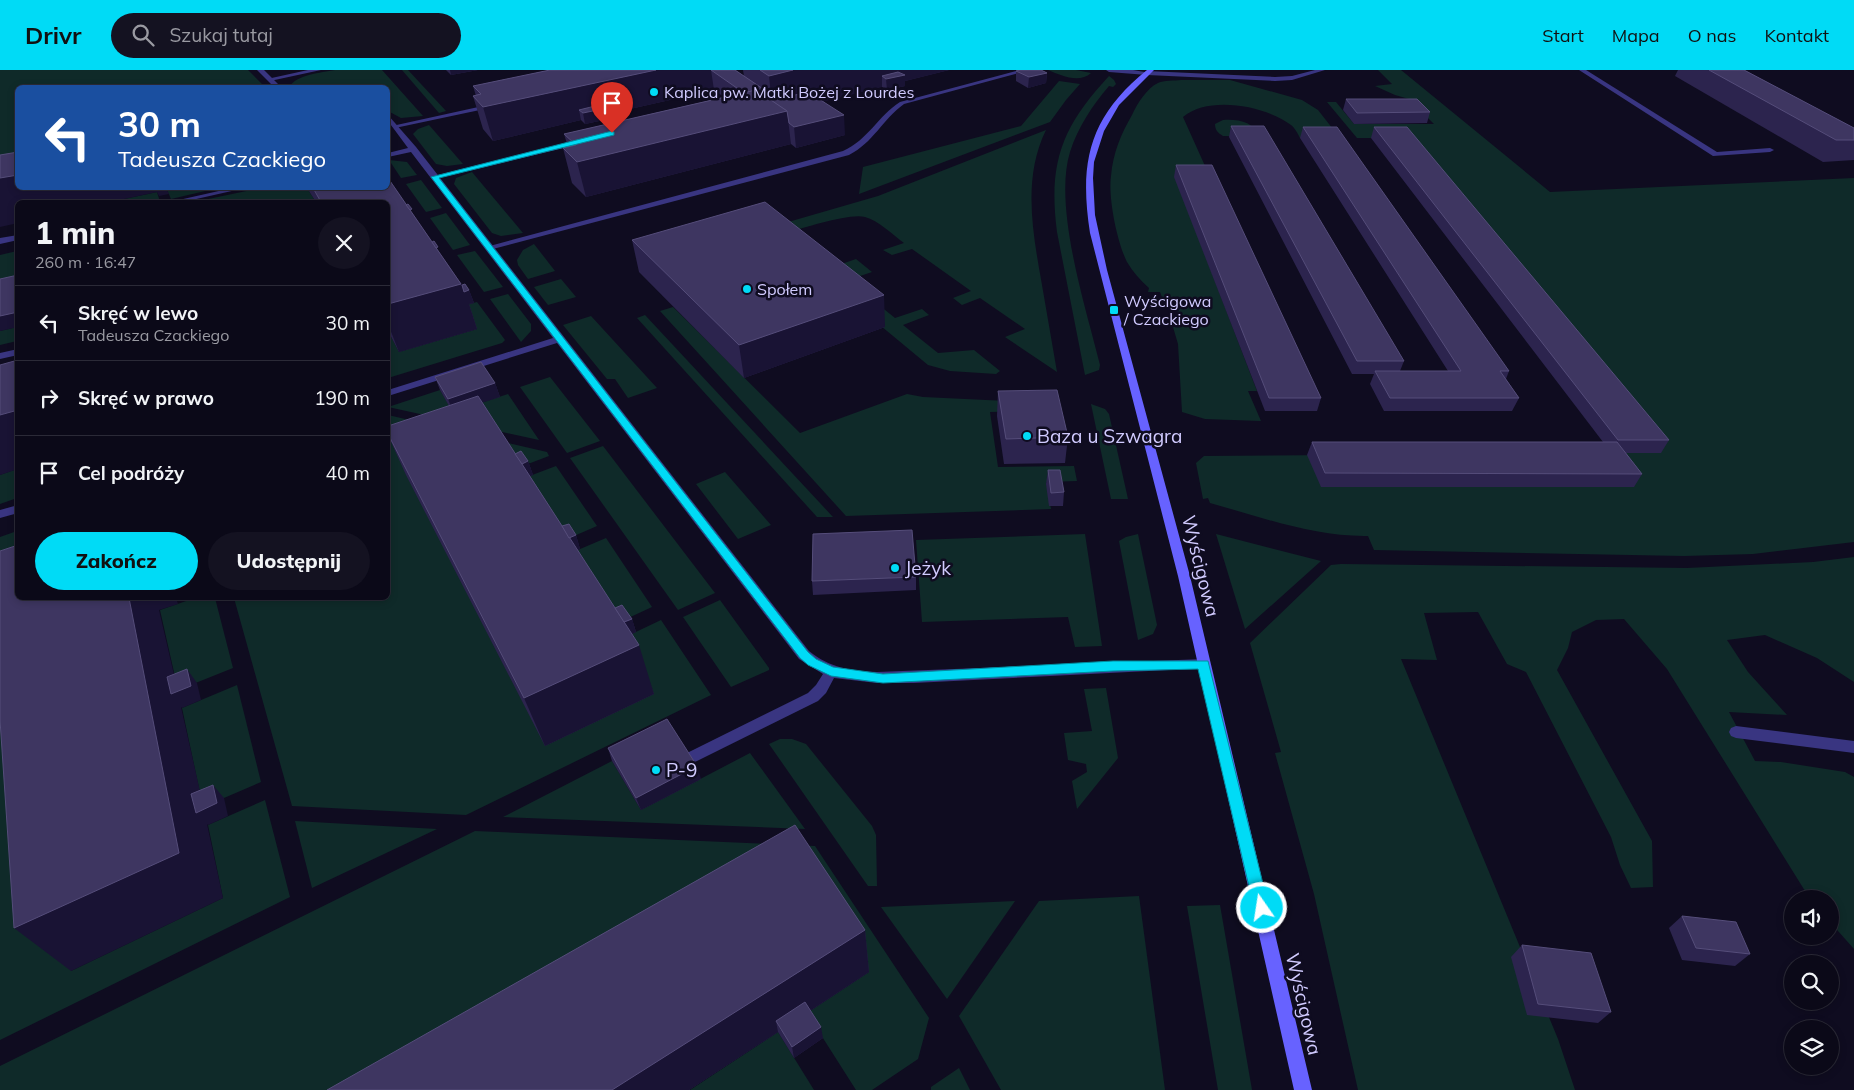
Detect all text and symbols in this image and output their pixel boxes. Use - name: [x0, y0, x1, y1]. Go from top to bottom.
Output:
- search box: [111, 13, 461, 58]
- text: Drivr: [25, 20, 81, 50]
- icon: search: [129, 21, 157, 49]
- text: Szukaj tutaj: [169, 23, 273, 47]
- text: Start: [1542, 24, 1584, 47]
- text: Mapa: [1612, 24, 1660, 47]
- text: O nas: [1688, 24, 1737, 47]
- text: Kontakt: [1765, 24, 1829, 47]
- pin: [591, 82, 633, 133]
- place label: Kaplica pw. Matki Bożej z Lourdes: [664, 82, 914, 102]
- marker: Kaplica pw. Matki Bożej z Lourdes: [648, 86, 660, 98]
- icon: arrive: [598, 89, 626, 117]
- text: 30 m: [118, 102, 201, 146]
- icon: left: [35, 105, 100, 170]
- text: Tadeusza Czackiego: [118, 145, 326, 173]
- text: 1 min: [35, 214, 115, 252]
- button: close: [318, 217, 370, 269]
- text: 260 m · 16:47: [35, 252, 136, 272]
- place label: Społem: [757, 279, 812, 299]
- marker: Społem: [741, 283, 753, 295]
- place label: Wyścigowa / Czackiego: [1123, 291, 1211, 329]
- text: Skręć w lewo: [78, 301, 198, 325]
- marker: Wyścigowa / Czackiego: [1108, 304, 1120, 316]
- icon: left: [35, 309, 63, 337]
- text: 30 m: [326, 311, 370, 335]
- text: Tadeusza Czackiego: [78, 325, 229, 345]
- icon: right: [35, 384, 63, 412]
- text: Skręć w prawo: [78, 386, 214, 410]
- text: 190 m: [314, 386, 370, 410]
- place label: Baza u Szwagra: [1037, 424, 1182, 448]
- marker: Baza u Szwagra: [1021, 430, 1033, 442]
- icon: arrive: [35, 459, 63, 487]
- text: Cel podróży: [78, 461, 184, 485]
- text: 40 m: [326, 461, 370, 485]
- street label: Wyścigowa: [1177, 513, 1225, 619]
- button: Zakończ: [35, 532, 198, 590]
- button: Udostępnij: [208, 532, 370, 590]
- place label: Jeżyk: [905, 556, 951, 580]
- marker: Jeżyk: [889, 562, 901, 574]
- place label: P-9: [666, 758, 697, 782]
- marker: P-9: [650, 764, 662, 776]
- position arrow: [1235, 881, 1287, 933]
- map controls: [1784, 890, 1839, 1075]
- button: sound: [1784, 890, 1839, 945]
- street label: Wyścigowa: [1281, 951, 1327, 1057]
- button: search: [1784, 955, 1839, 1010]
- button: layers: [1784, 1020, 1839, 1075]

